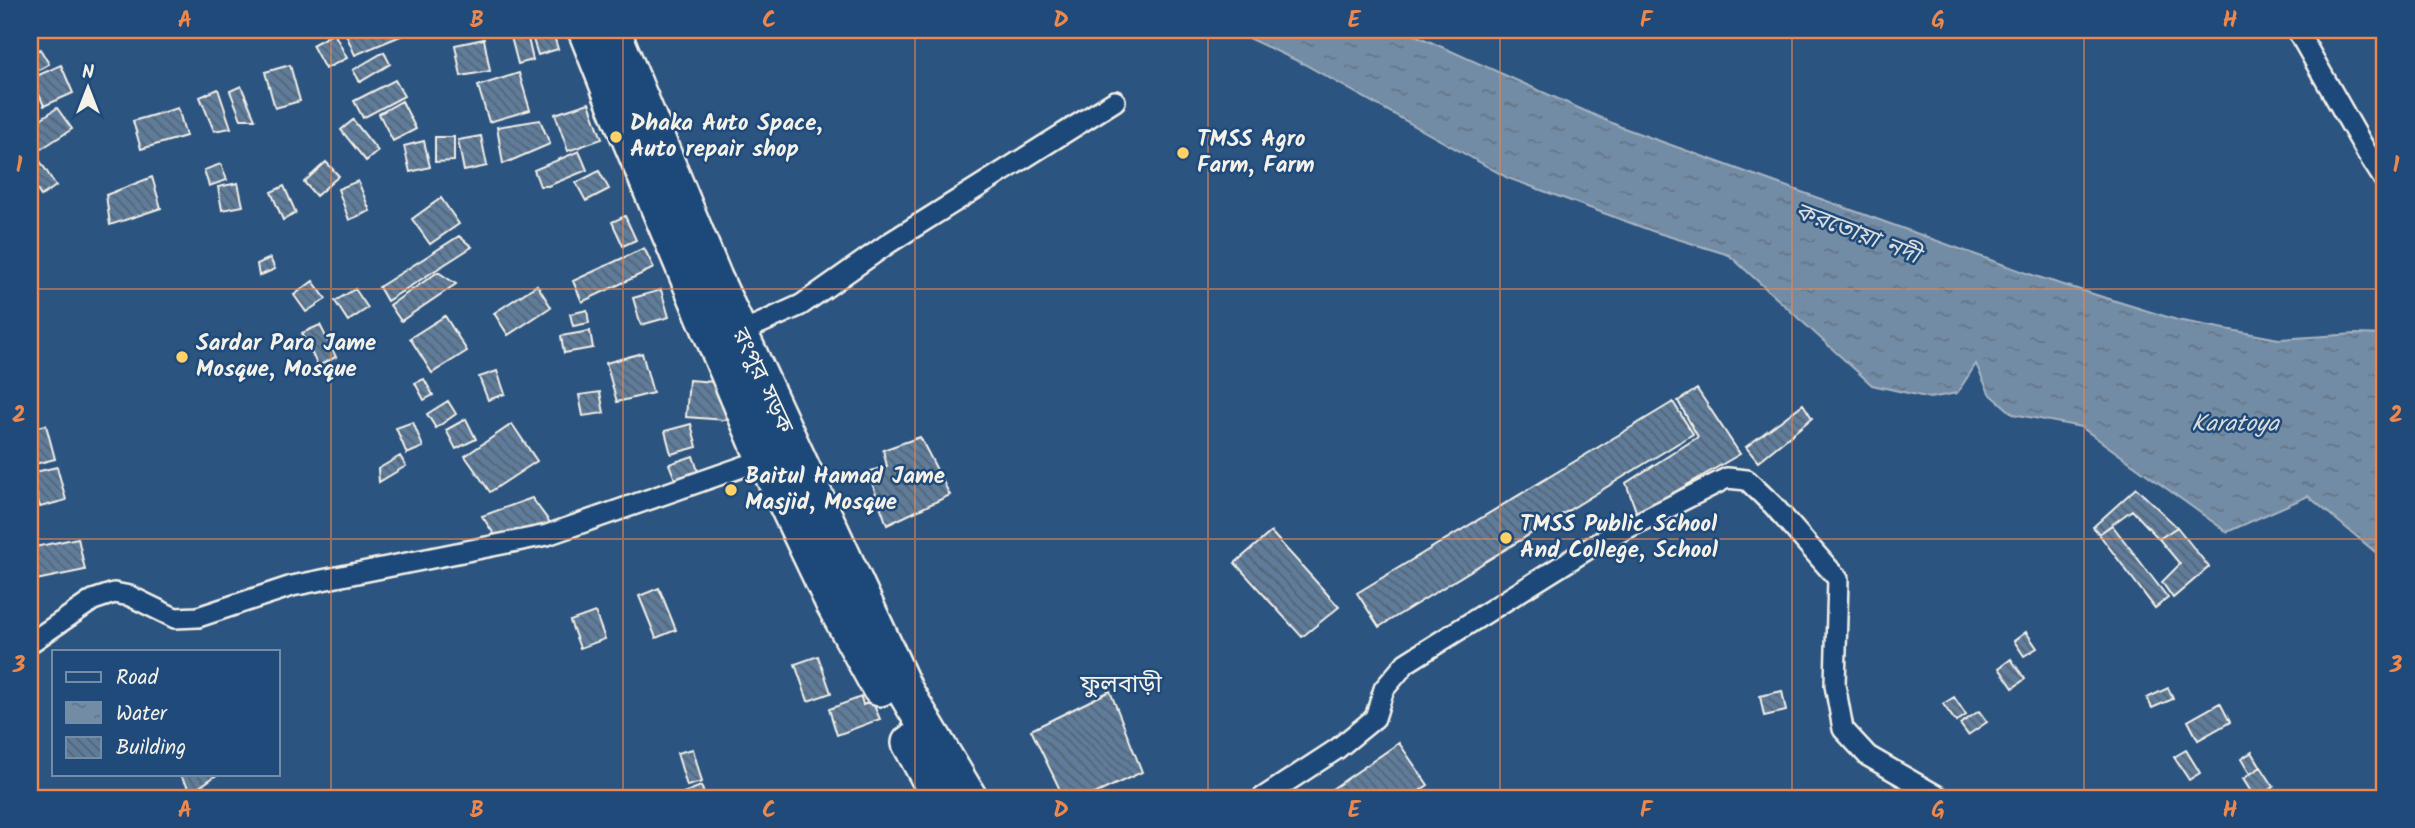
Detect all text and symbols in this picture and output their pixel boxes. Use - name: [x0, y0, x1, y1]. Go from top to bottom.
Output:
- text: A: [178, 3, 192, 39]
- text: B: [470, 3, 484, 39]
- text: C: [762, 3, 776, 39]
- text: D: [1053, 3, 1069, 39]
- text: E: [1348, 3, 1362, 39]
- text: F: [1640, 3, 1654, 39]
- text: G: [1931, 3, 1945, 39]
- text: H: [2223, 3, 2238, 39]
- north arrow: [52, 52, 122, 122]
- text: N: [82, 58, 94, 88]
- place label: Dhaka Auto Space, Auto repair shop: [630, 106, 823, 168]
- place label: TMSS Agro Farm, Farm: [1197, 122, 1315, 184]
- marker: Dhaka Auto Space, Auto repair shop: [608, 129, 624, 145]
- marker: TMSS Agro Farm, Farm: [1175, 145, 1191, 161]
- text: 1: [16, 148, 23, 184]
- text: 1: [2393, 148, 2400, 184]
- water label: করতোয়া নদী: [1789, 192, 1929, 277]
- street label: রংপুর সড়ক: [722, 322, 802, 440]
- place label: Sardar Para Jame Mosque, Mosque: [196, 326, 376, 388]
- marker: Sardar Para Jame Mosque, Mosque: [174, 349, 190, 365]
- text: 2: [12, 398, 26, 434]
- text: 2: [2389, 398, 2403, 434]
- water label: Karatoya: [2191, 405, 2280, 444]
- place label: Baitul Hamad Jame Masjid, Mosque: [745, 459, 945, 521]
- marker: Baitul Hamad Jame Masjid, Mosque: [723, 482, 739, 498]
- place label: TMSS Public School And College, School: [1520, 507, 1719, 569]
- marker: TMSS Public School And College, School: [1498, 530, 1514, 546]
- text: 3: [12, 648, 26, 684]
- text: 3: [2389, 648, 2403, 684]
- legend: [52, 650, 280, 776]
- text: Road: [116, 662, 159, 695]
- district label: ফুলবাড়ী: [1079, 666, 1162, 705]
- text: Water: [116, 698, 168, 731]
- text: Building: [116, 732, 186, 765]
- text: A: [178, 793, 192, 828]
- text: B: [470, 793, 484, 828]
- text: C: [762, 793, 776, 828]
- text: D: [1053, 793, 1069, 828]
- text: E: [1348, 793, 1362, 828]
- text: F: [1640, 793, 1654, 828]
- text: G: [1931, 793, 1945, 828]
- text: H: [2223, 793, 2238, 828]

